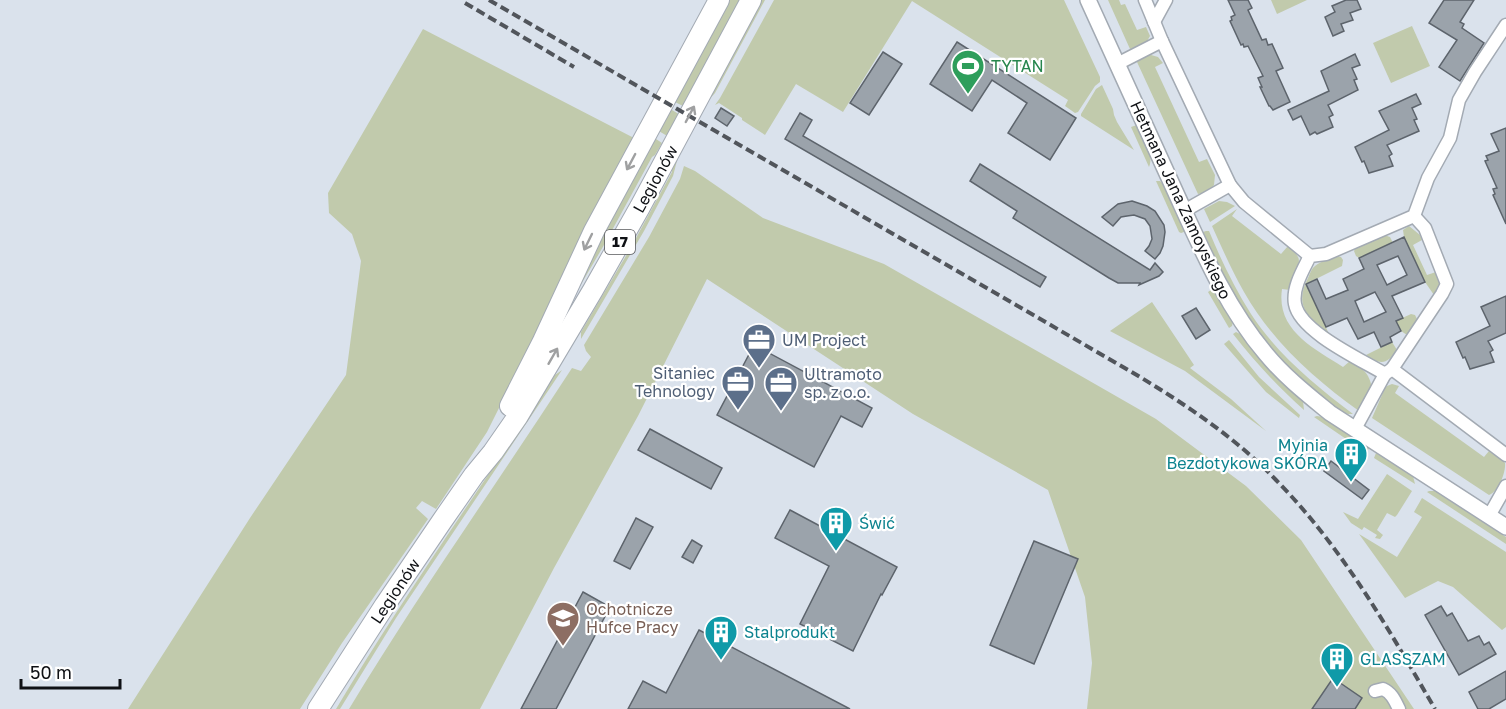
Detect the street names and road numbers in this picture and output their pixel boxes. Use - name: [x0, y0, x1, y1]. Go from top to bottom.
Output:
- street label: Hetmana Jana Zamoyskiego: [1126, 98, 1236, 302]
- street label: Legionów: [628, 142, 682, 216]
- road number: 17: [605, 230, 635, 254]
- street label: Legionów: [366, 555, 424, 627]

